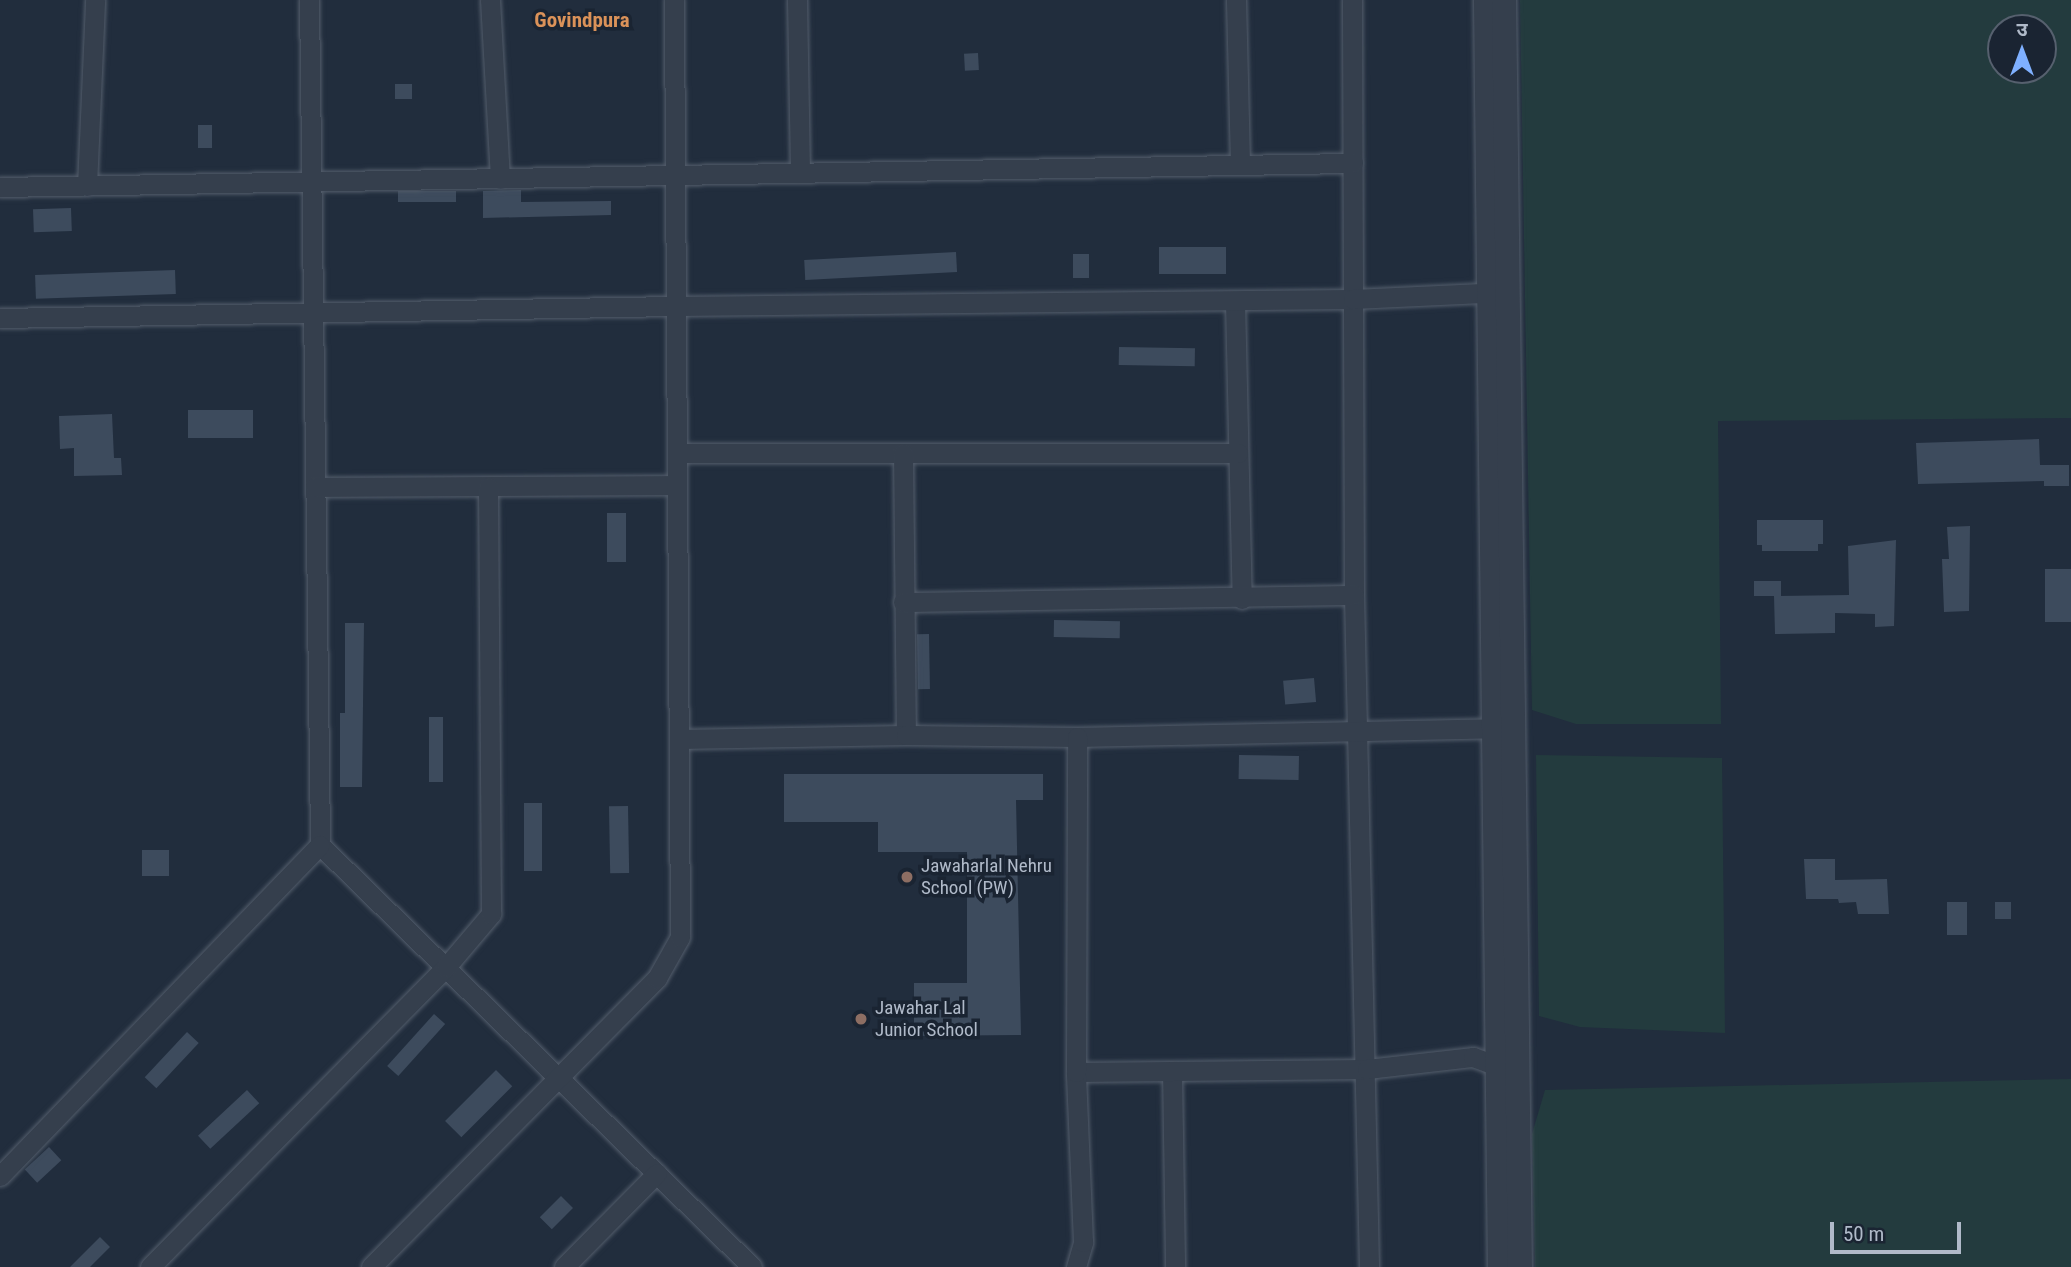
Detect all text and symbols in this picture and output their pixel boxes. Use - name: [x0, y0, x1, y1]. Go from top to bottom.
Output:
- district label: Govindpura: [534, 7, 630, 33]
- north arrow: [1987, 14, 2057, 84]
- text: उ: [2016, 18, 2028, 41]
- place label: Jawaharlal Nehru School (PW): [921, 855, 1052, 899]
- marker: Jawaharlal Nehru School (PW): [899, 869, 915, 885]
- place label: Jawahar Lal Junior School: [875, 997, 978, 1041]
- marker: Jawahar Lal Junior School: [853, 1011, 869, 1027]
- scale bar: [1833, 1208, 1964, 1252]
- text: 50 m: [1843, 1222, 1884, 1246]

